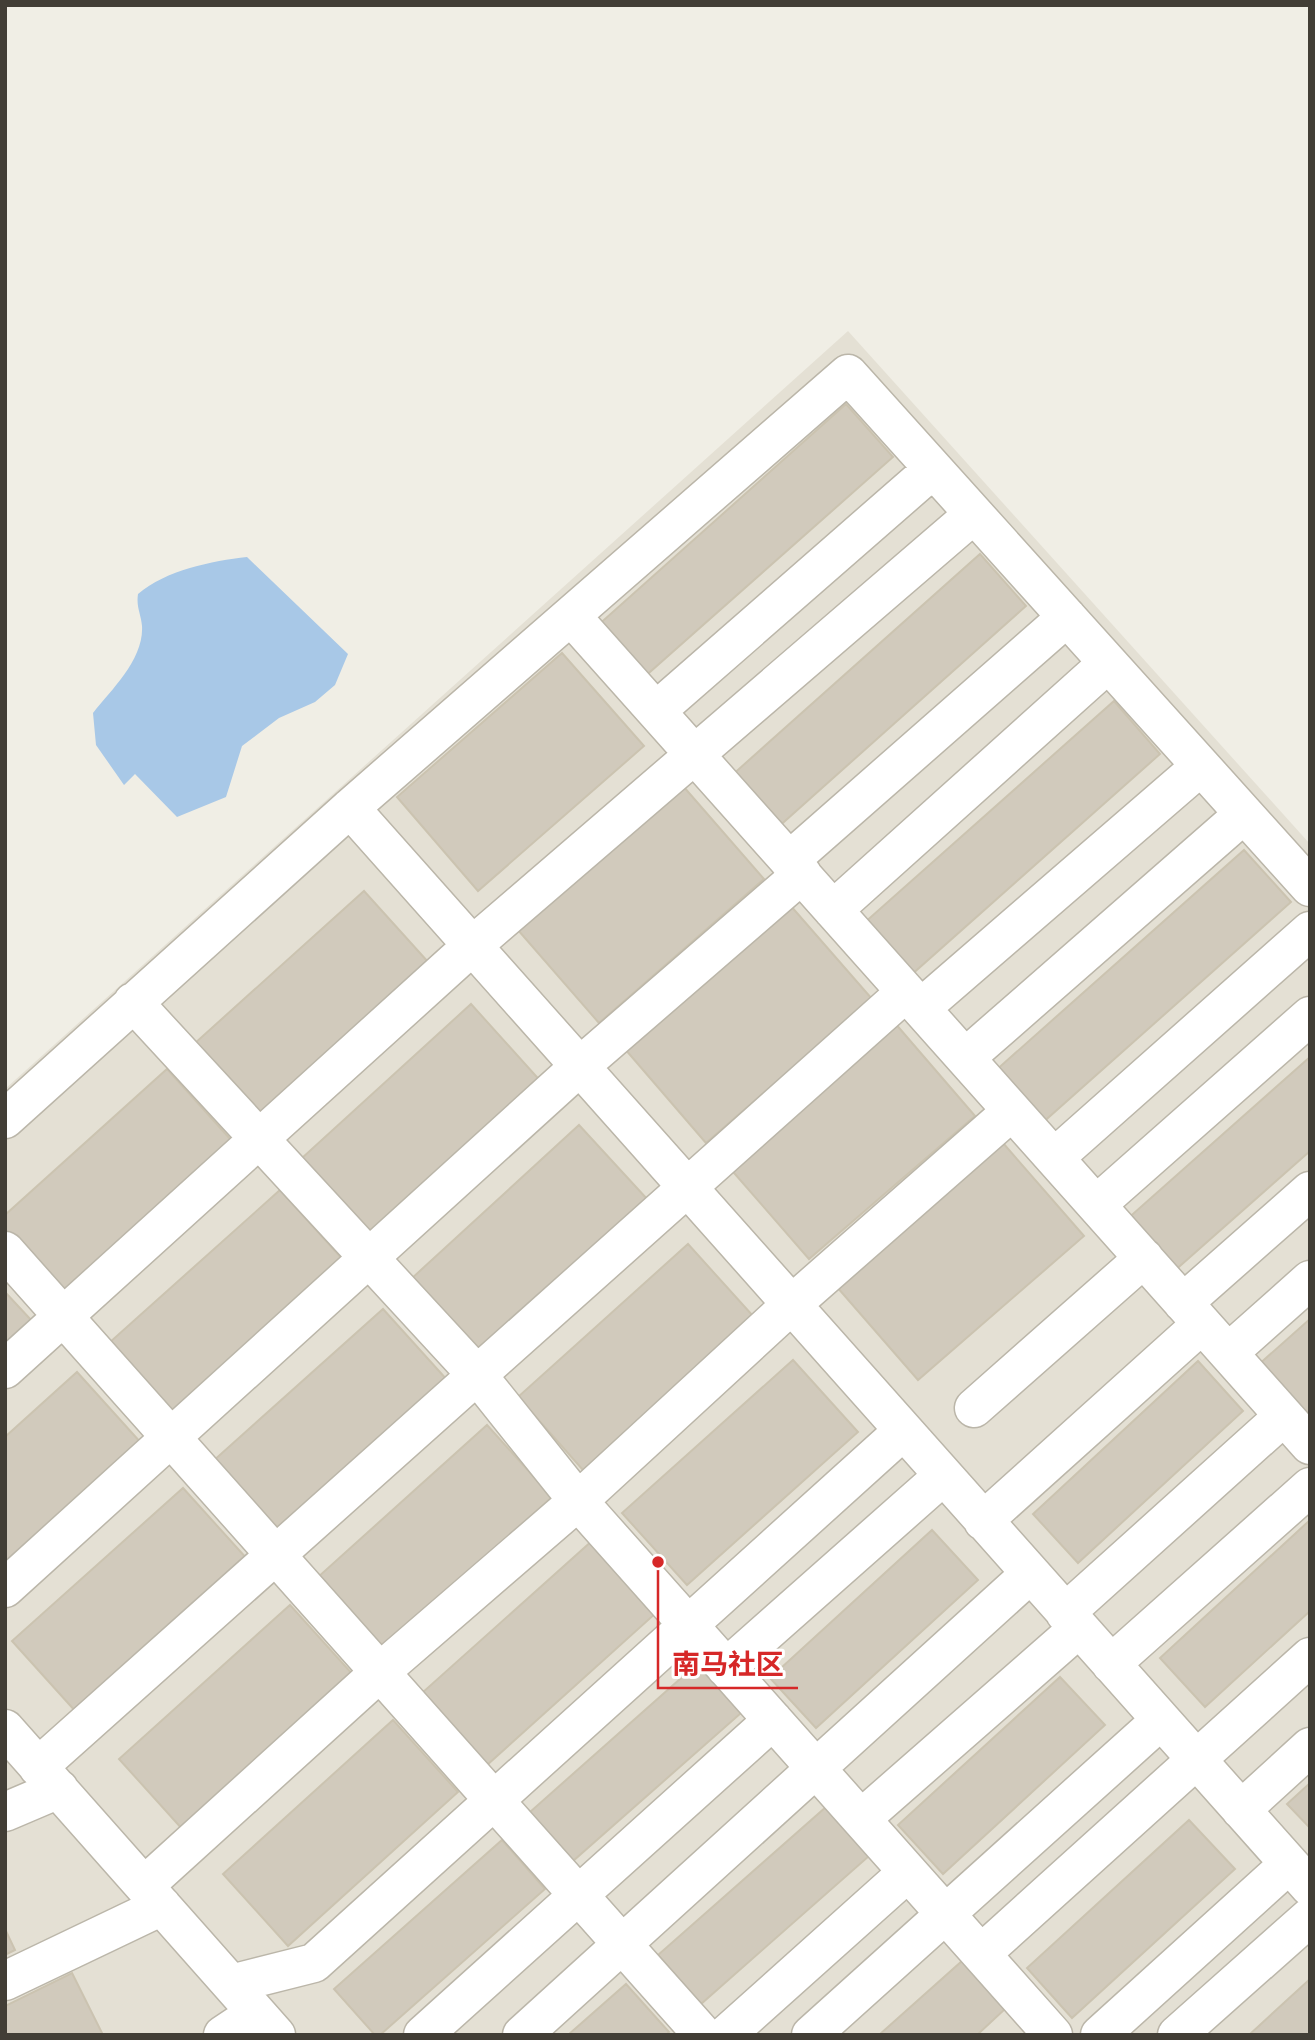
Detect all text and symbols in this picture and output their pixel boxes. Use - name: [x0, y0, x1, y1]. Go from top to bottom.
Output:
- callout: 南马社区: [658, 1639, 798, 1688]
- text: 南马社区: [672, 1649, 784, 1682]

